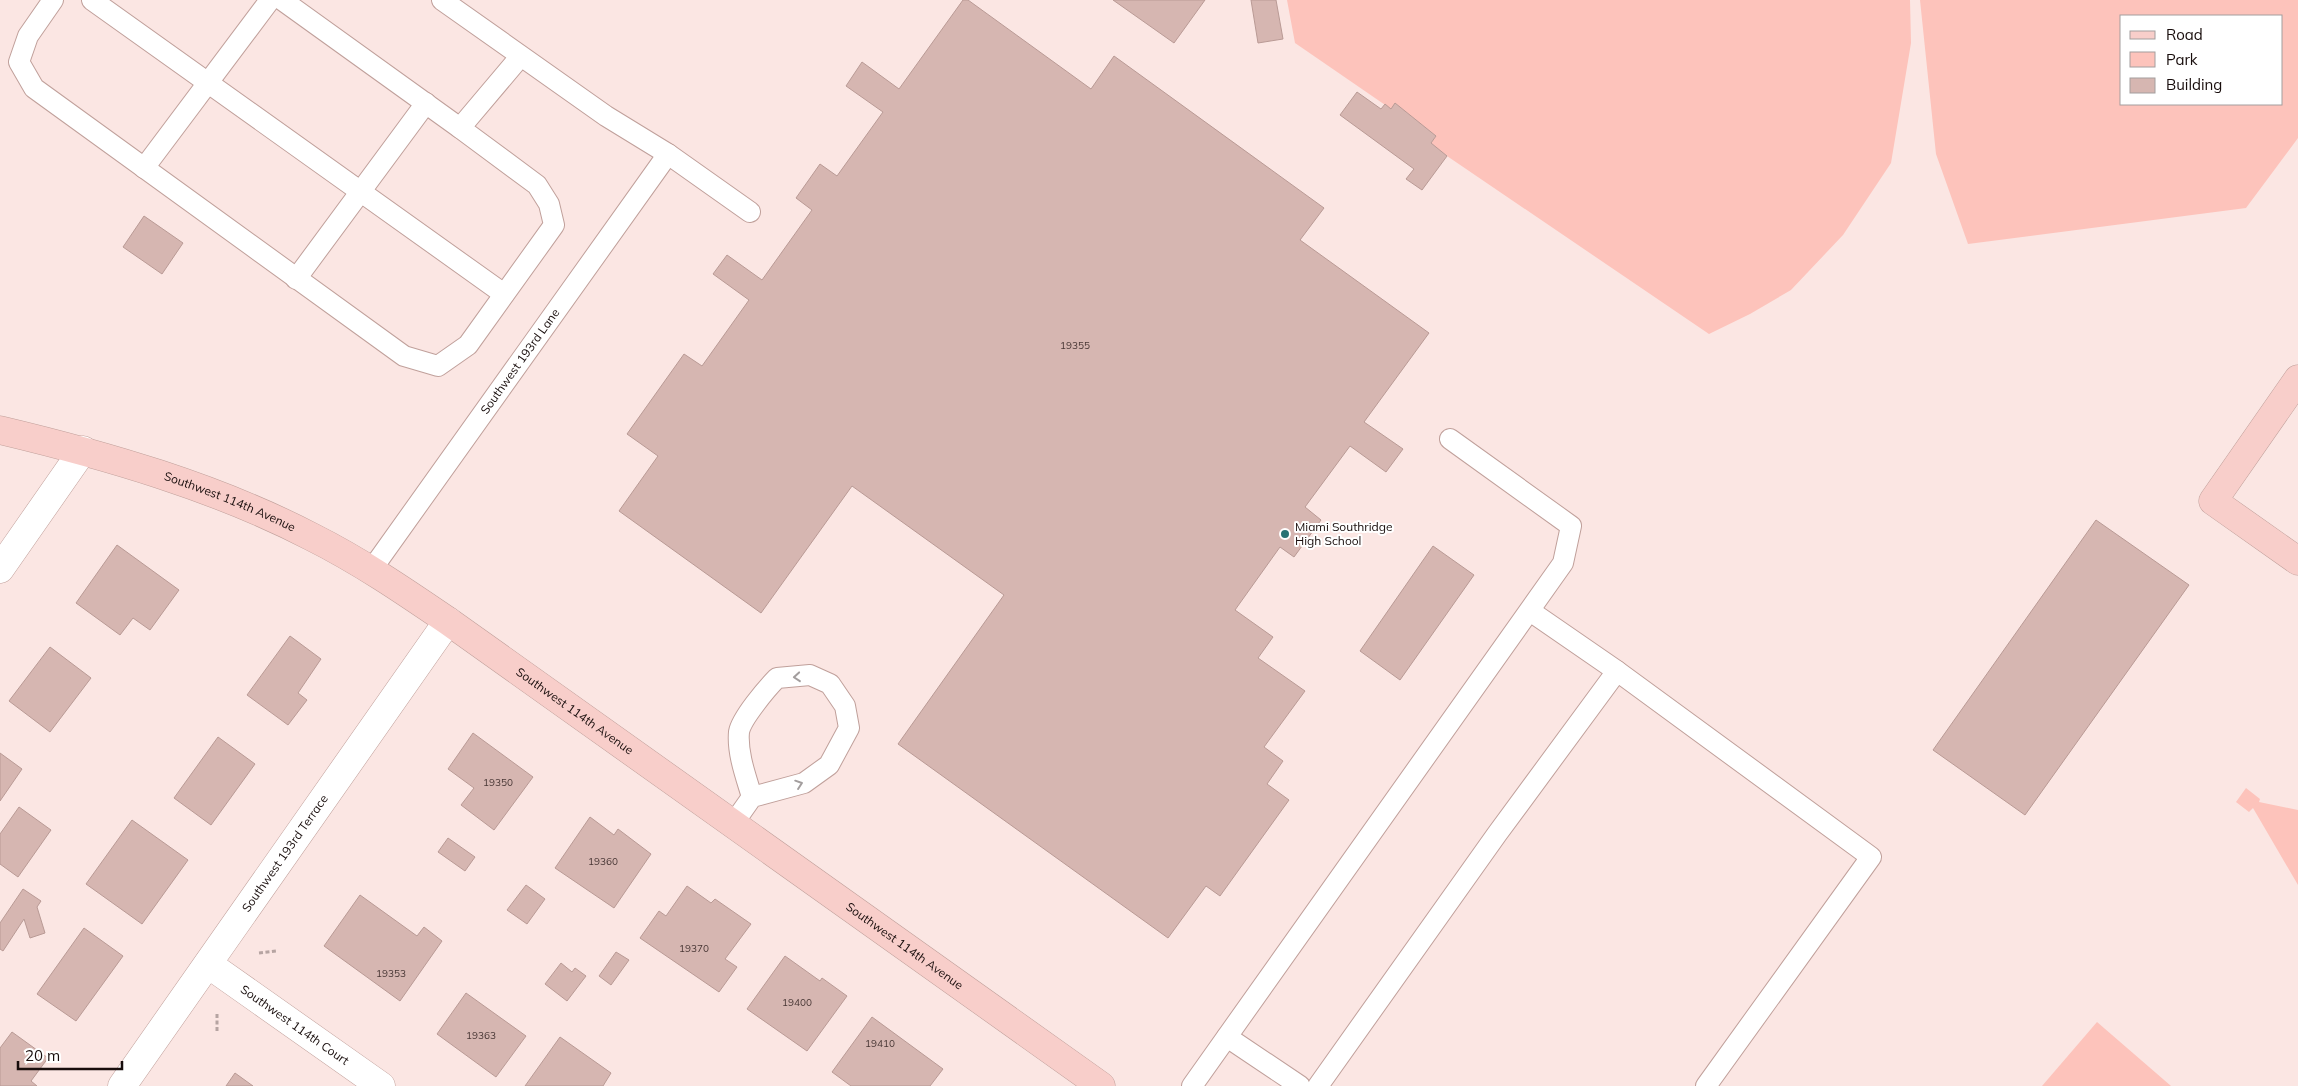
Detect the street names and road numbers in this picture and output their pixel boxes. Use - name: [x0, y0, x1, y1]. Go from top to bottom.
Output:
- street label: Southwest 193rd Lane: [477, 305, 562, 417]
- street label: Southwest 114th Avenue: [162, 468, 298, 535]
- street label: Southwest 114th Avenue: [513, 664, 636, 758]
- street label: Southwest 193rd Terrace: [238, 792, 331, 915]
- street label: Southwest 114th Avenue: [843, 899, 966, 992]
- street label: Southwest 114th Court: [238, 981, 352, 1068]

